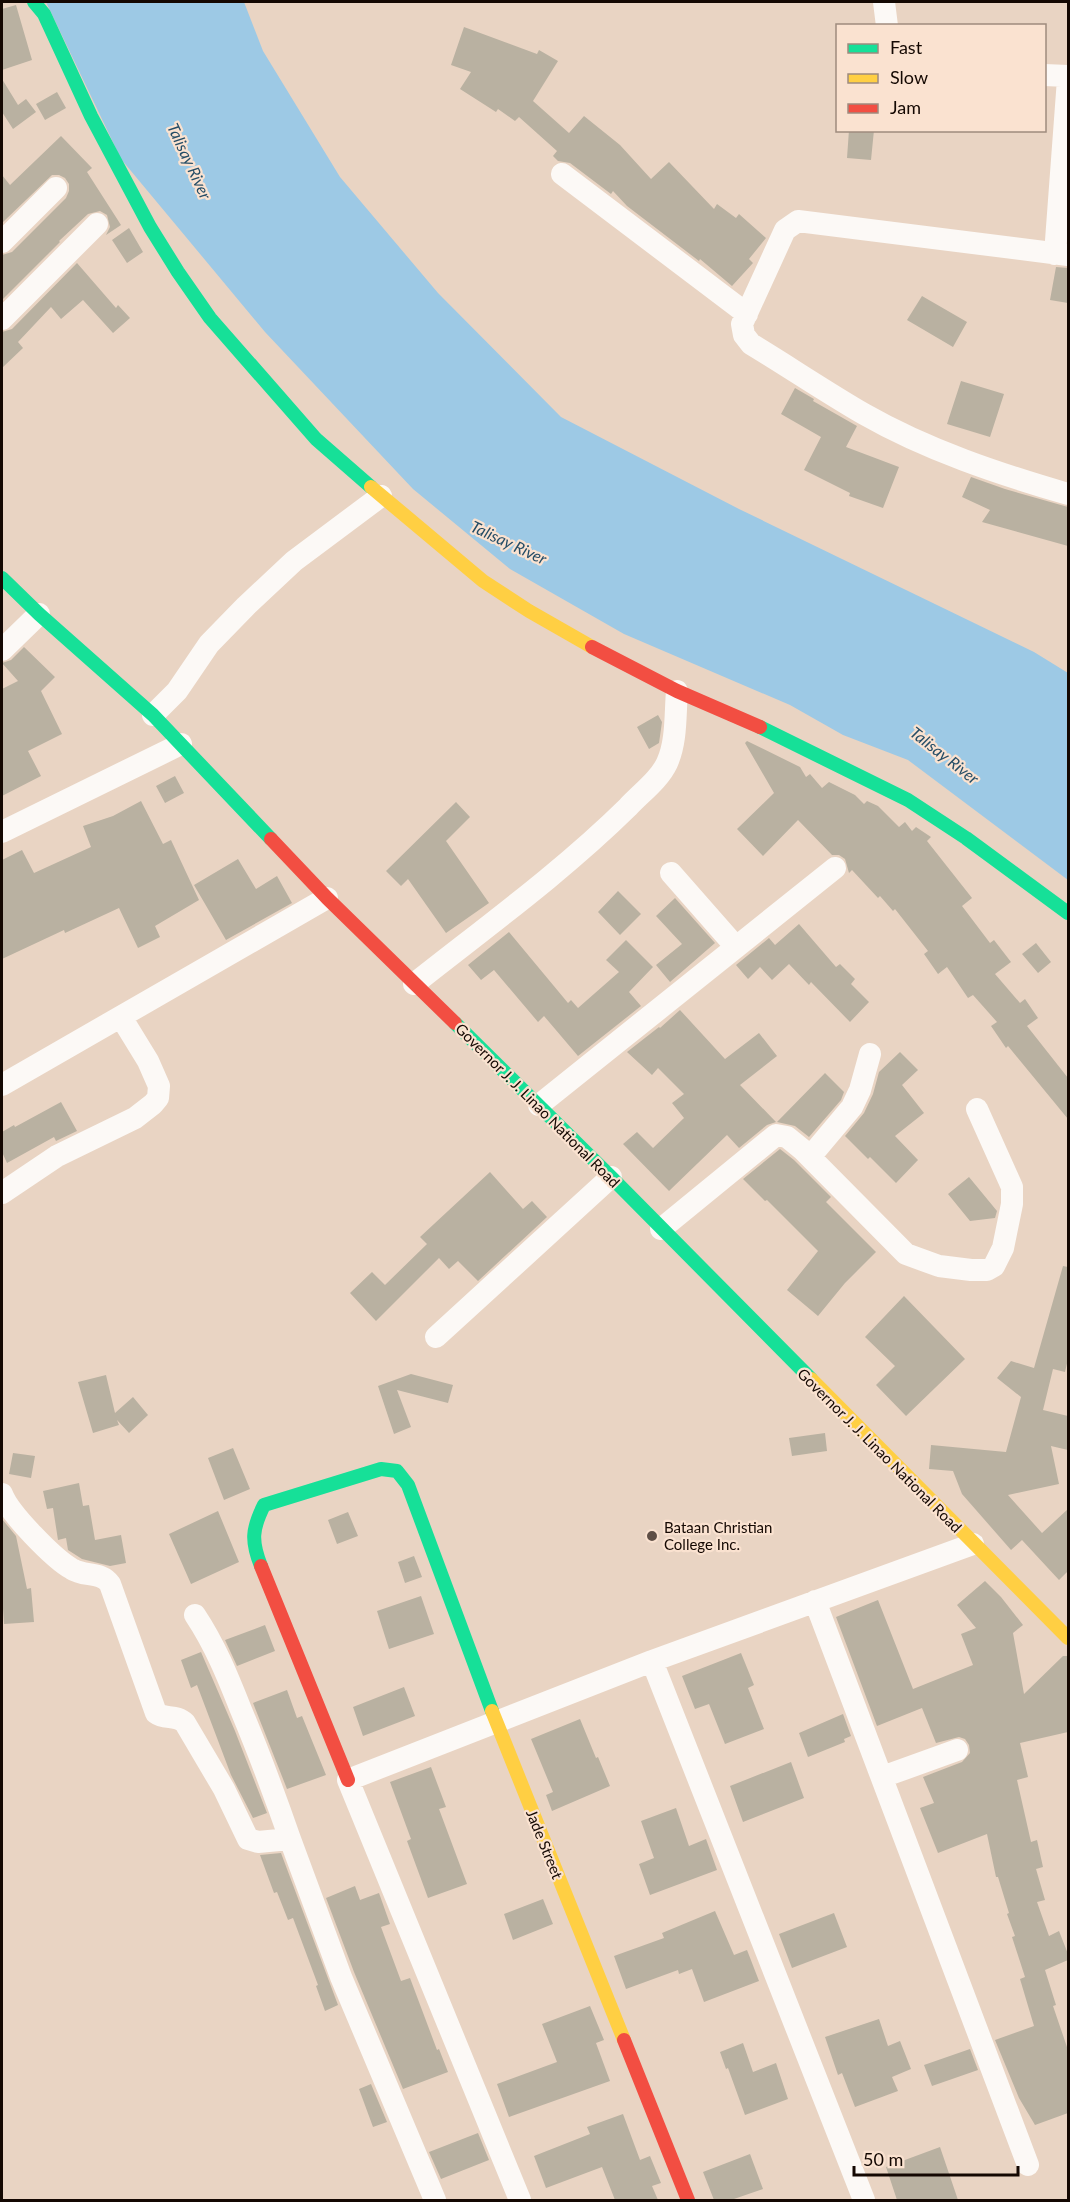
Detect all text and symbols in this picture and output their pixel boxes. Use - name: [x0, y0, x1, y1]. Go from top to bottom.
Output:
- legend: [836, 24, 1046, 132]
- text: Fast: [890, 36, 923, 58]
- text: Slow: [890, 66, 928, 88]
- text: Jam: [890, 96, 921, 118]
- water label: Talisay River: [164, 120, 216, 202]
- water label: Talisay River: [468, 516, 550, 568]
- water label: Talisay River: [907, 722, 983, 788]
- street label: Governor J. J. Linao National Road: [452, 1019, 624, 1191]
- street label: Governor J. J. Linao National Road: [794, 1364, 966, 1536]
- place label: Bataan Christian College Inc.: [664, 1518, 772, 1553]
- marker: Bataan Christian College Inc.: [645, 1529, 659, 1543]
- street label: Jade Street: [523, 1807, 567, 1882]
- scale bar: [854, 2139, 1018, 2177]
- text: 50 m: [863, 2148, 903, 2170]

